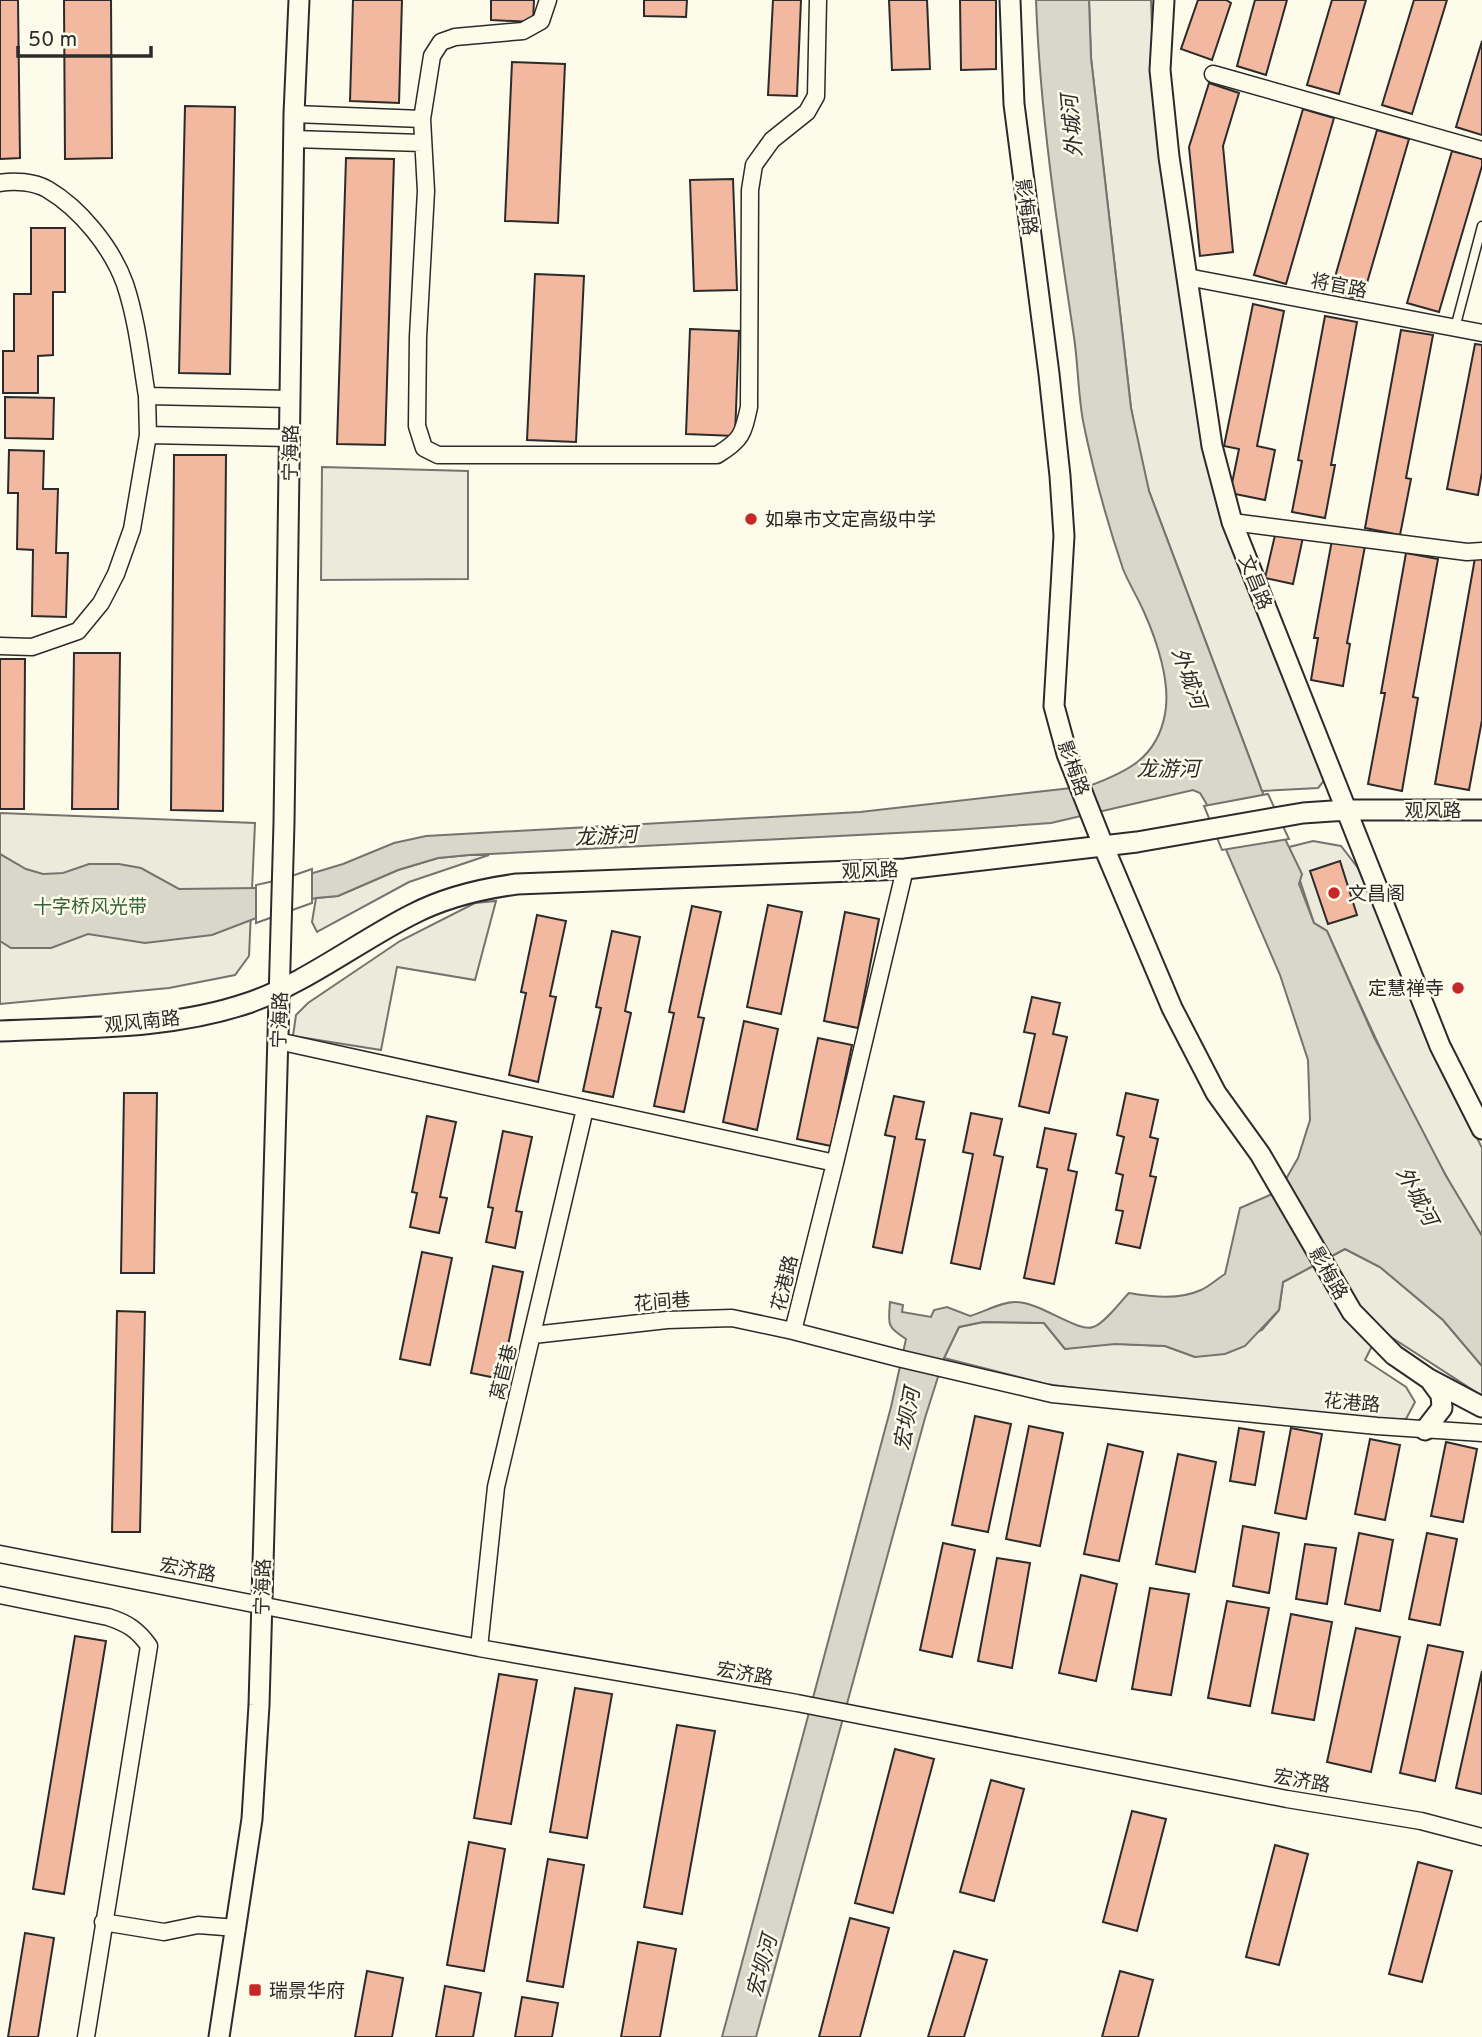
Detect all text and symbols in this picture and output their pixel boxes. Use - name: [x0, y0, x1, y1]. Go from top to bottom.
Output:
- scale bar: [18, 14, 150, 58]
- text: 50 m: [28, 27, 77, 54]
- water label: 外城河: [1057, 89, 1090, 158]
- street label: 影梅路: [1009, 177, 1041, 237]
- street label: 将官路: [1308, 270, 1369, 304]
- street label: 宁海路: [280, 424, 304, 482]
- place label: 如皋市文定高级中学: [765, 509, 936, 533]
- marker: 如皋市文定高级中学: [743, 511, 759, 527]
- street label: 文昌路: [1232, 552, 1276, 614]
- water label: 外城河: [1164, 644, 1212, 716]
- street label: 影梅路: [1051, 738, 1093, 800]
- water label: 龙游河: [1137, 757, 1203, 784]
- street label: 观风路: [1404, 800, 1462, 824]
- water label: 龙游河: [574, 822, 642, 853]
- street label: 观风路: [841, 859, 899, 885]
- place label: 文昌阁: [1348, 883, 1405, 907]
- marker: 文昌阁: [1326, 885, 1342, 901]
- park label: 十字桥风光带: [33, 896, 147, 920]
- place label: 定慧禅寺: [1368, 978, 1444, 1002]
- marker: 定慧禅寺: [1450, 980, 1466, 996]
- street label: 宁海路: [268, 991, 294, 1049]
- street label: 观风南路: [103, 1007, 181, 1039]
- water label: 外城河: [1389, 1163, 1444, 1234]
- street label: 影梅路: [1303, 1243, 1352, 1305]
- street label: 花港路: [767, 1253, 804, 1314]
- street label: 花间巷: [633, 1289, 692, 1317]
- street label: 莴苣巷: [486, 1342, 523, 1403]
- water label: 宏坝河: [890, 1382, 928, 1453]
- street label: 花港路: [1322, 1390, 1381, 1418]
- street label: 宏济路: [157, 1554, 218, 1588]
- street label: 宁海路: [251, 1558, 277, 1616]
- street label: 宏济路: [714, 1658, 775, 1692]
- street label: 宏济路: [1271, 1765, 1332, 1799]
- water label: 宏坝河: [742, 1929, 786, 2000]
- place label: 瑞景华府: [269, 1980, 345, 2004]
- marker: 瑞景华府: [247, 1982, 263, 1998]

